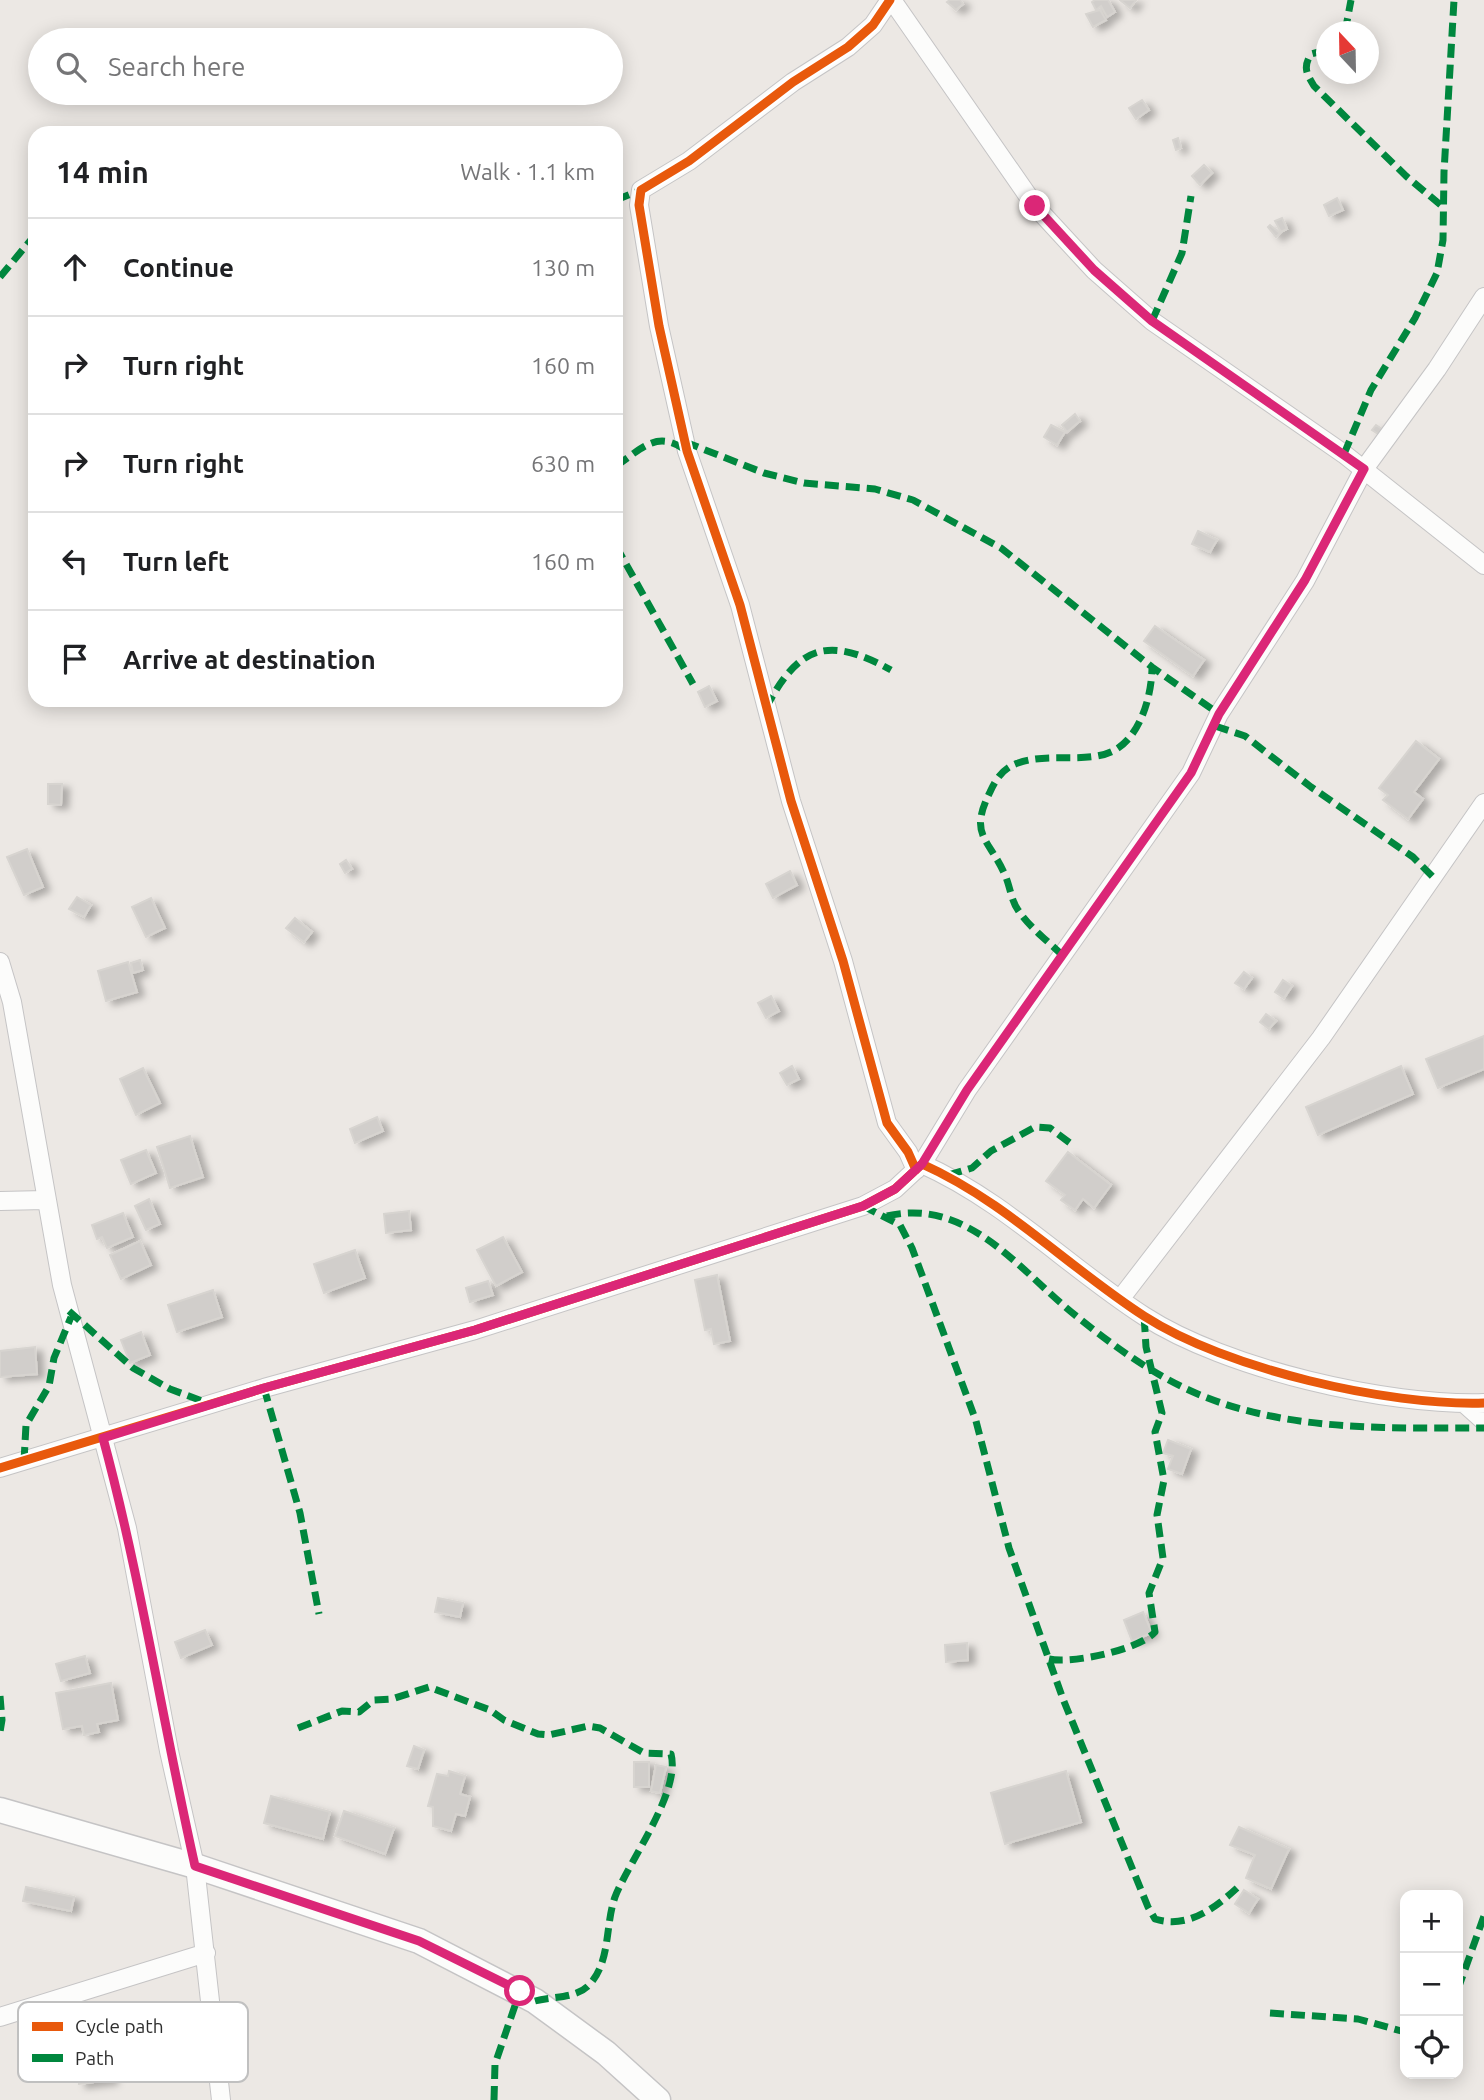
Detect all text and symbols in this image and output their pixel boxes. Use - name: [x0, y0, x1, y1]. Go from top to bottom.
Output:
- north arrow: [1316, 21, 1379, 84]
- search box: [28, 28, 623, 105]
- icon: search: [52, 48, 90, 86]
- text: Search here: [108, 52, 245, 81]
- text: 14 min: [56, 155, 149, 189]
- text: Walk · 1.1 km: [460, 159, 595, 184]
- route end: [1019, 190, 1050, 221]
- icon: ahead: [56, 248, 94, 286]
- text: Continue: [123, 253, 234, 282]
- text: 130 m: [531, 255, 595, 280]
- icon: right: [56, 346, 94, 384]
- text: Turn right: [123, 351, 244, 380]
- text: 160 m: [531, 353, 595, 378]
- icon: right: [56, 444, 94, 482]
- text: Turn right: [123, 449, 244, 478]
- text: 630 m: [531, 451, 595, 476]
- icon: left: [56, 542, 94, 580]
- text: Turn left: [123, 547, 229, 576]
- text: 160 m: [531, 549, 595, 574]
- icon: arrive: [56, 640, 94, 678]
- text: Arrive at destination: [123, 645, 376, 674]
- map controls: [1400, 1890, 1463, 2079]
- button: +: [1400, 1890, 1463, 1953]
- button: −: [1400, 1953, 1463, 2016]
- route start: [504, 1975, 535, 2006]
- legend: [18, 2002, 248, 2082]
- text: Cycle path: [75, 2015, 164, 2037]
- button: locate: [1400, 2016, 1463, 2079]
- text: Path: [75, 2047, 114, 2069]

